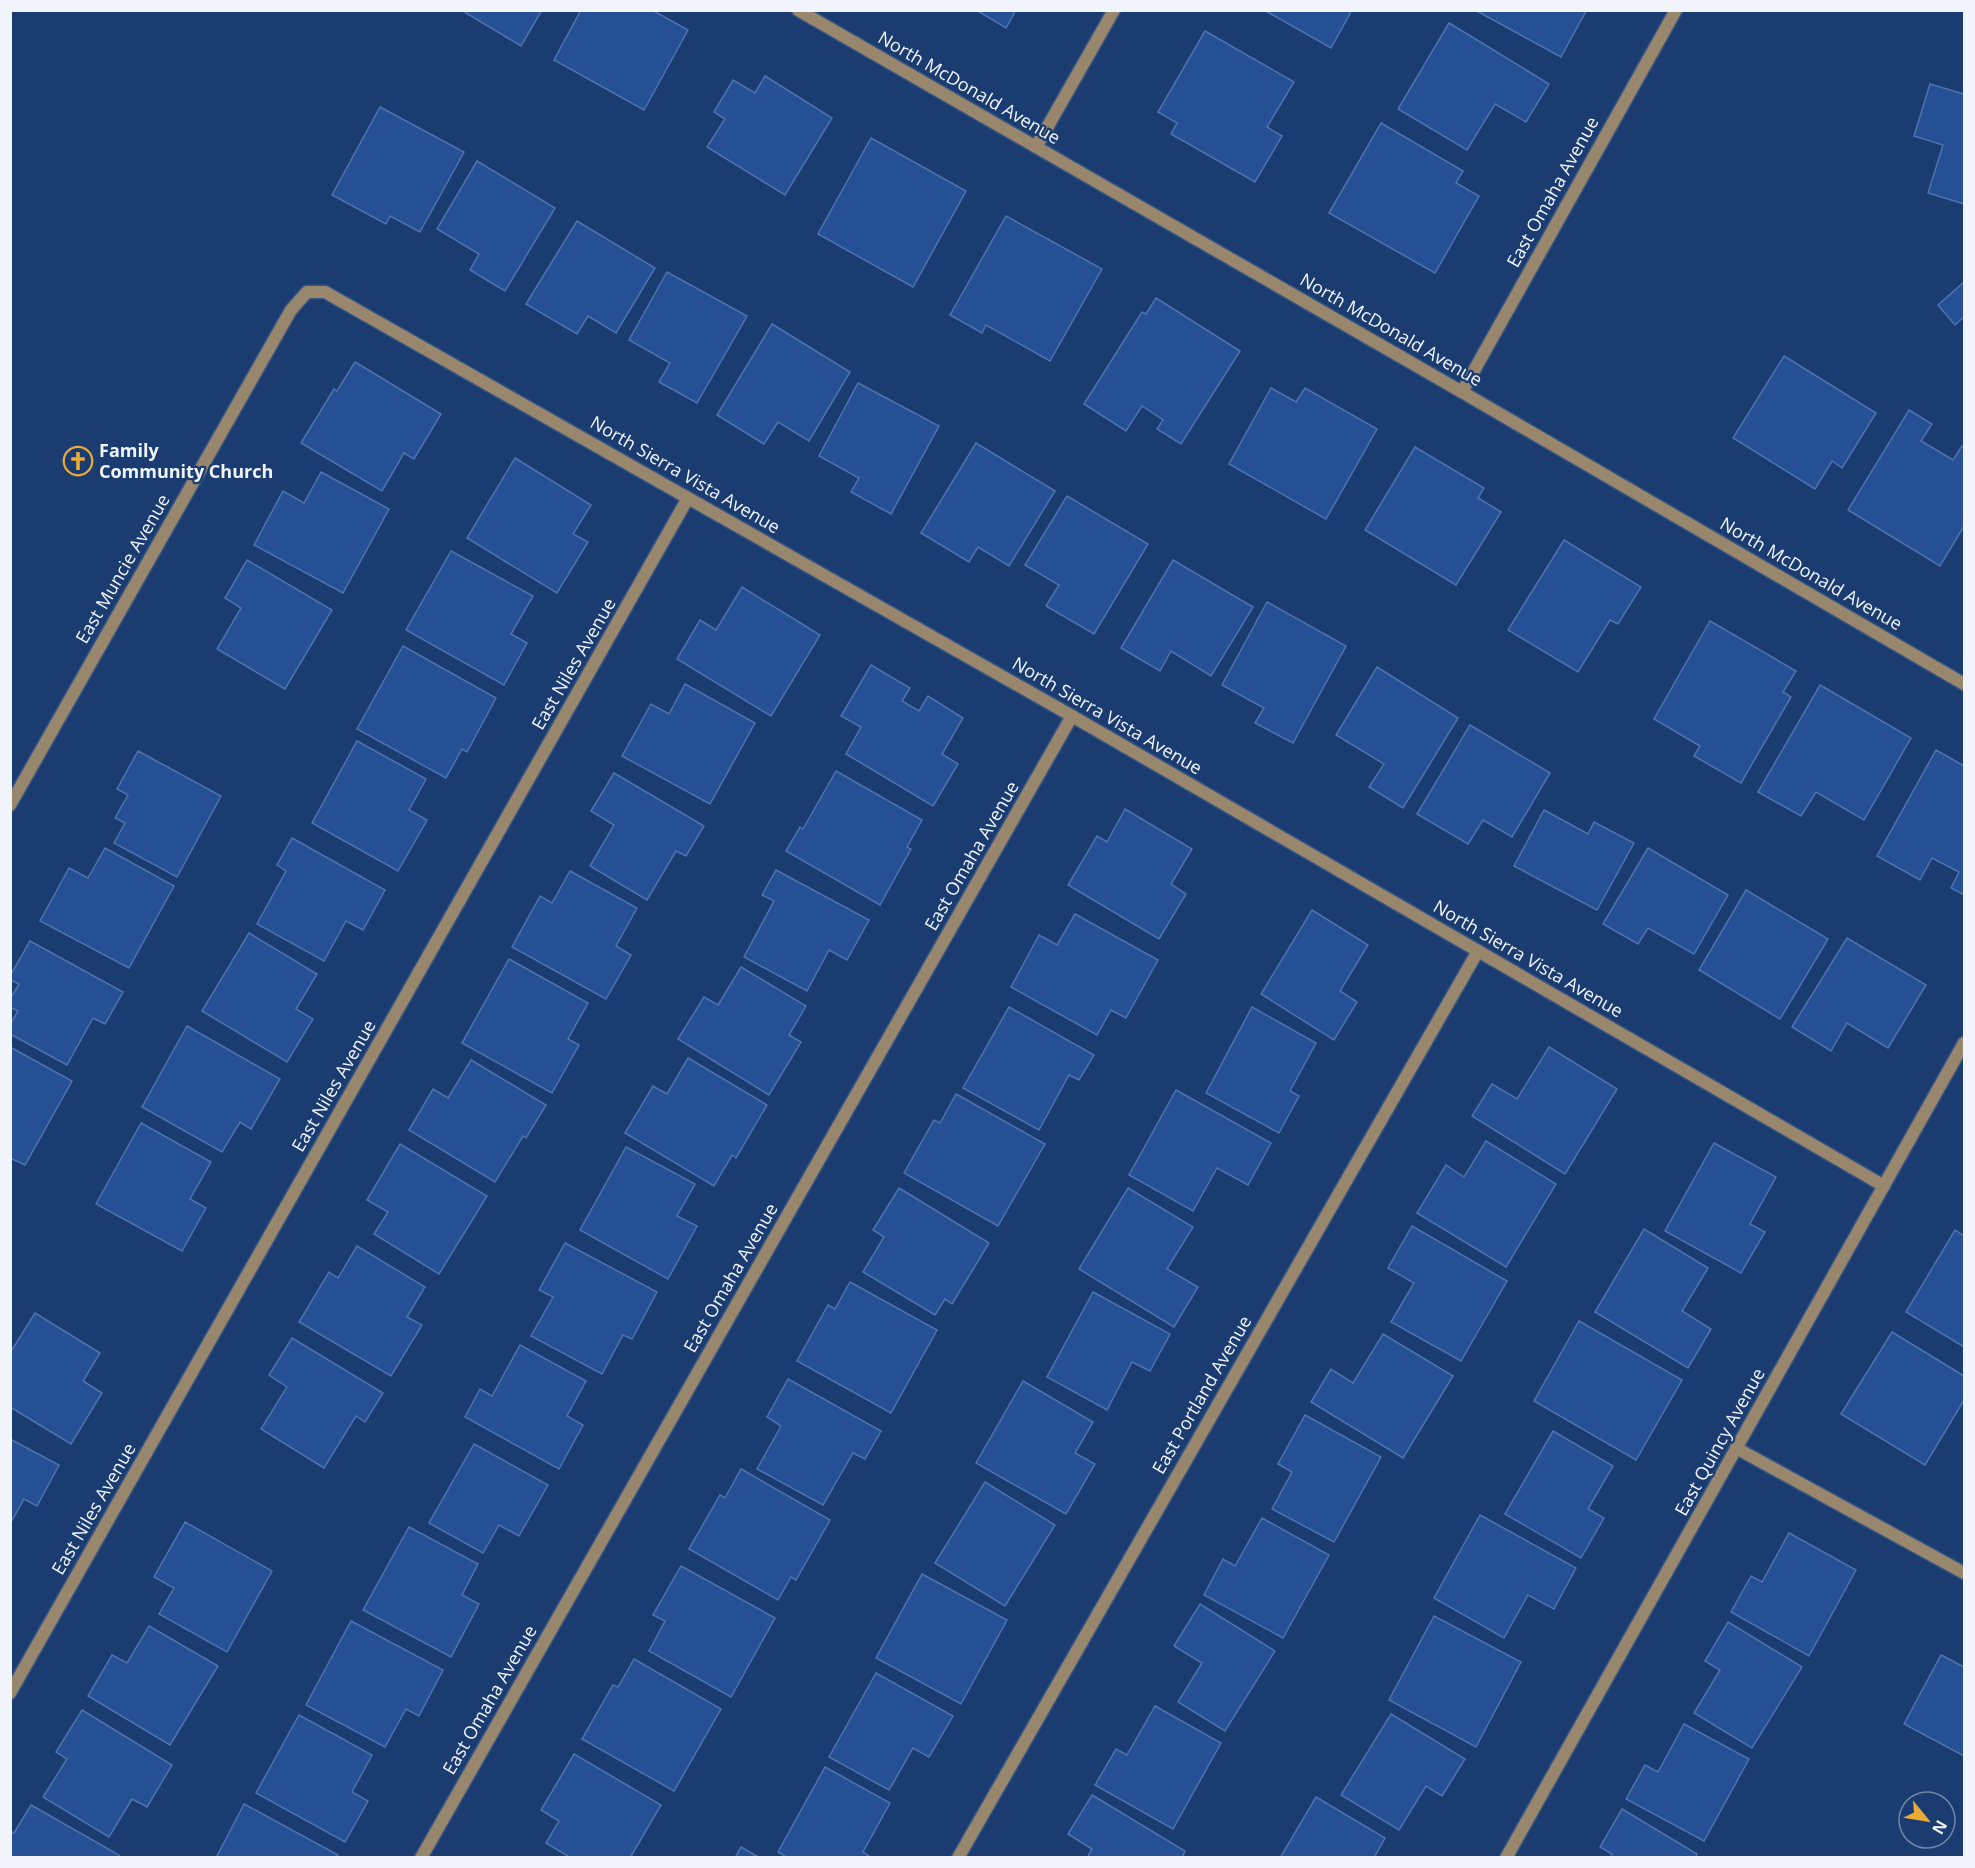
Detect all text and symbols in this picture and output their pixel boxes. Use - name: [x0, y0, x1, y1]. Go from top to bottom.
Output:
- street label: North McDonald Avenue: [874, 25, 1065, 149]
- street label: East Omaha Avenue: [1501, 112, 1604, 271]
- street label: North McDonald Avenue: [1296, 267, 1487, 391]
- street label: North Sierra Vista Avenue: [586, 410, 785, 538]
- place label: Family Community Church: [99, 438, 273, 483]
- church icon: Family Community Church: [62, 445, 94, 477]
- street label: East Muncie Avenue: [70, 490, 175, 647]
- street label: North McDonald Avenue: [1716, 511, 1907, 635]
- street label: East Niles Avenue: [526, 593, 621, 734]
- street label: North Sierra Vista Avenue: [1008, 651, 1207, 779]
- street label: East Omaha Avenue: [919, 776, 1024, 935]
- street label: North Sierra Vista Avenue: [1429, 894, 1628, 1022]
- street label: East Niles Avenue: [286, 1015, 381, 1156]
- street label: East Omaha Avenue: [678, 1198, 783, 1357]
- street label: East Portland Avenue: [1146, 1311, 1256, 1478]
- street label: East Quincy Avenue: [1669, 1363, 1770, 1520]
- street label: East Niles Avenue: [46, 1438, 141, 1579]
- street label: East Omaha Avenue: [437, 1620, 542, 1779]
- north arrow: [1897, 1790, 1957, 1850]
- text: N: [1927, 1816, 1953, 1839]

